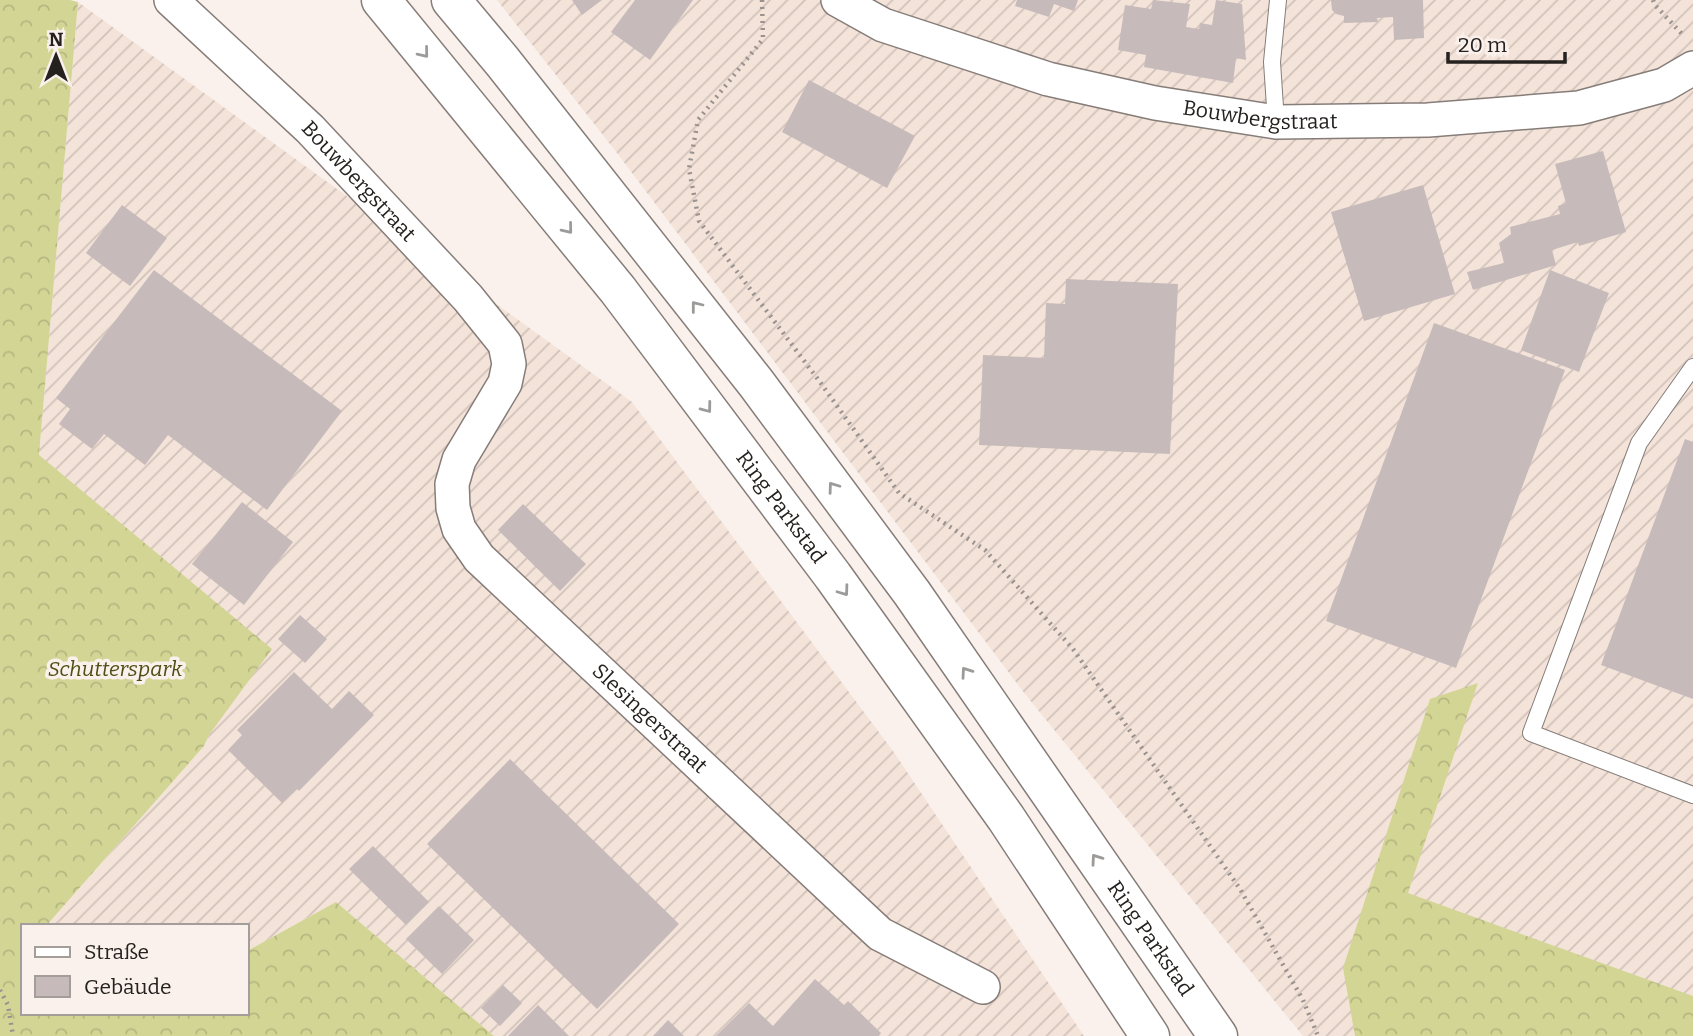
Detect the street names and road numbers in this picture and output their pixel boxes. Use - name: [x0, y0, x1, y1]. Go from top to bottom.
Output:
- street label: Bouwbergstraat: [1181, 95, 1338, 136]
- street label: Bouwbergstraat: [296, 115, 422, 247]
- street label: Ring Parkstad: [730, 446, 832, 568]
- street label: Slesingerstraat: [587, 658, 713, 779]
- street label: Ring Parkstad: [1102, 876, 1199, 1001]

